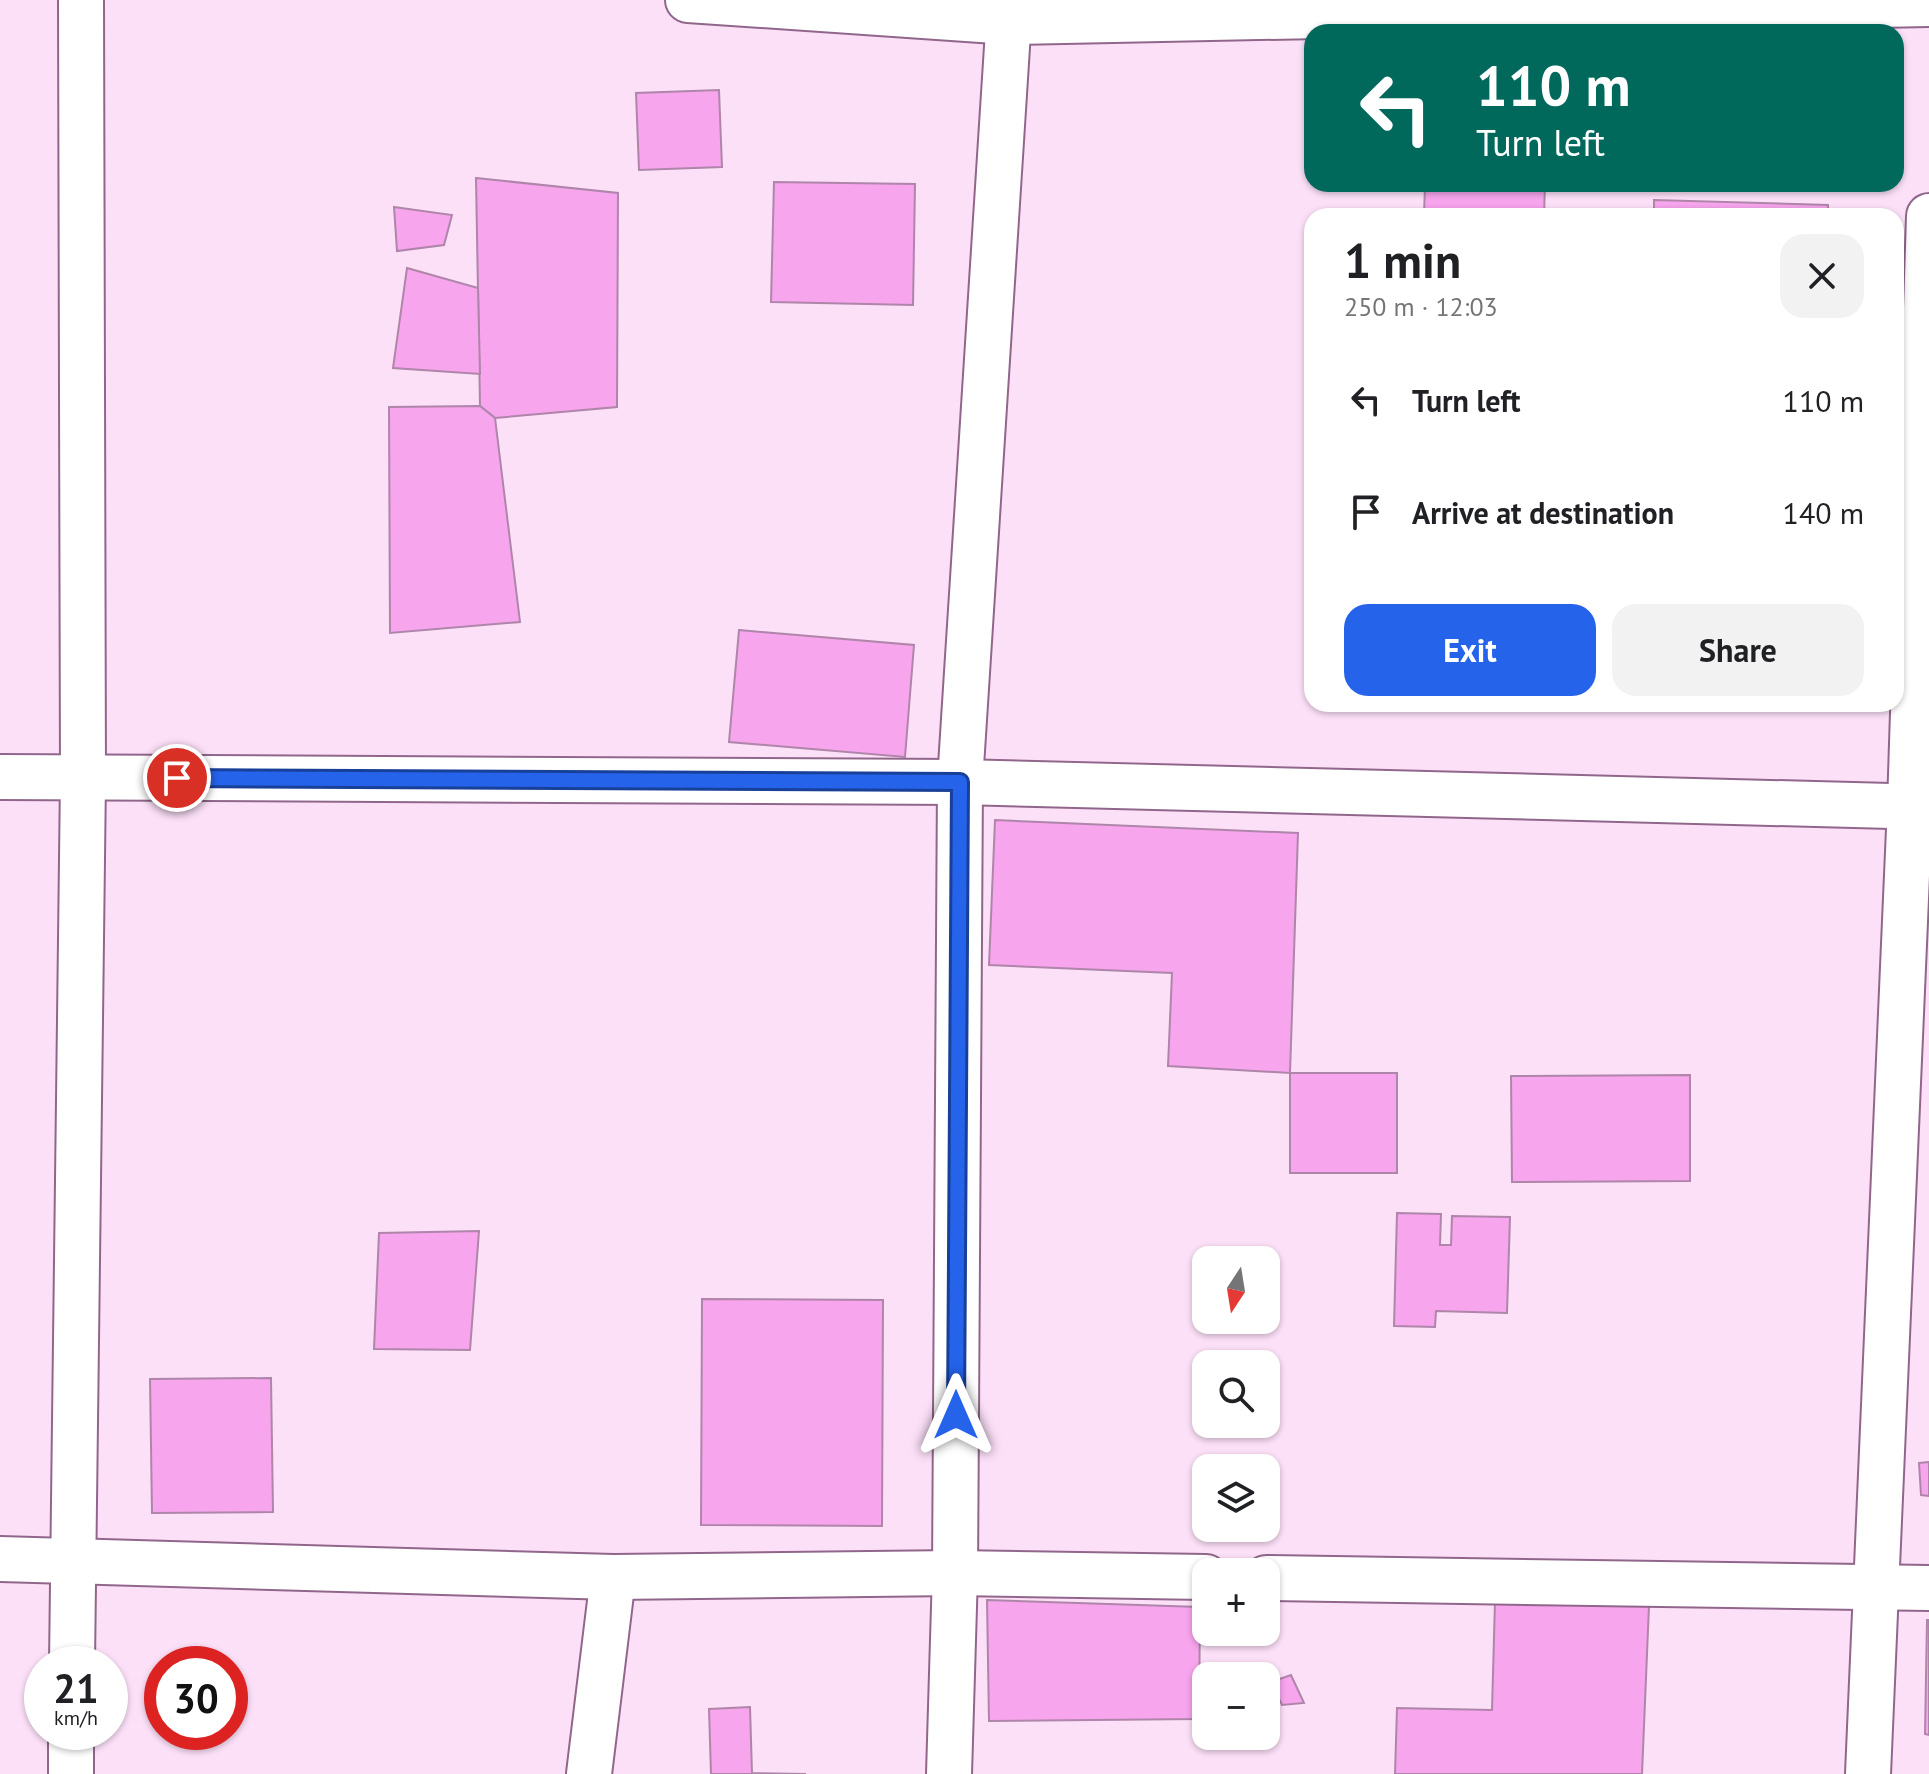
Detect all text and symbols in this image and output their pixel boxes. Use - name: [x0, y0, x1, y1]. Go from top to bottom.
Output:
- text: 110 m: [1476, 49, 1631, 121]
- icon: left: [1344, 56, 1448, 160]
- text: Turn left: [1476, 119, 1605, 166]
- text: 1 min: [1344, 229, 1461, 291]
- button: close: [1780, 234, 1864, 318]
- text: 250 m · 12:03: [1344, 290, 1498, 323]
- icon: left: [1344, 378, 1388, 422]
- text: Turn left: [1412, 381, 1520, 420]
- text: 110 m: [1783, 381, 1864, 420]
- icon: arrive: [1344, 490, 1388, 534]
- text: Arrive at destination: [1412, 493, 1674, 532]
- text: 140 m: [1783, 493, 1864, 532]
- button: Exit: [1344, 604, 1596, 696]
- button: Share: [1612, 604, 1864, 696]
- pin: [143, 744, 211, 812]
- icon: arrive: [155, 756, 199, 800]
- north arrow: [1192, 1246, 1280, 1334]
- map controls: [1192, 1246, 1280, 1750]
- button: search: [1192, 1350, 1280, 1438]
- position arrow: [914, 1373, 998, 1457]
- button: layers: [1192, 1454, 1280, 1542]
- button: +: [1192, 1558, 1280, 1646]
- speed limit sign: 30: [144, 1646, 248, 1750]
- text: 21: [53, 1662, 99, 1714]
- button: −: [1192, 1662, 1280, 1750]
- text: km/h: [54, 1705, 98, 1731]

